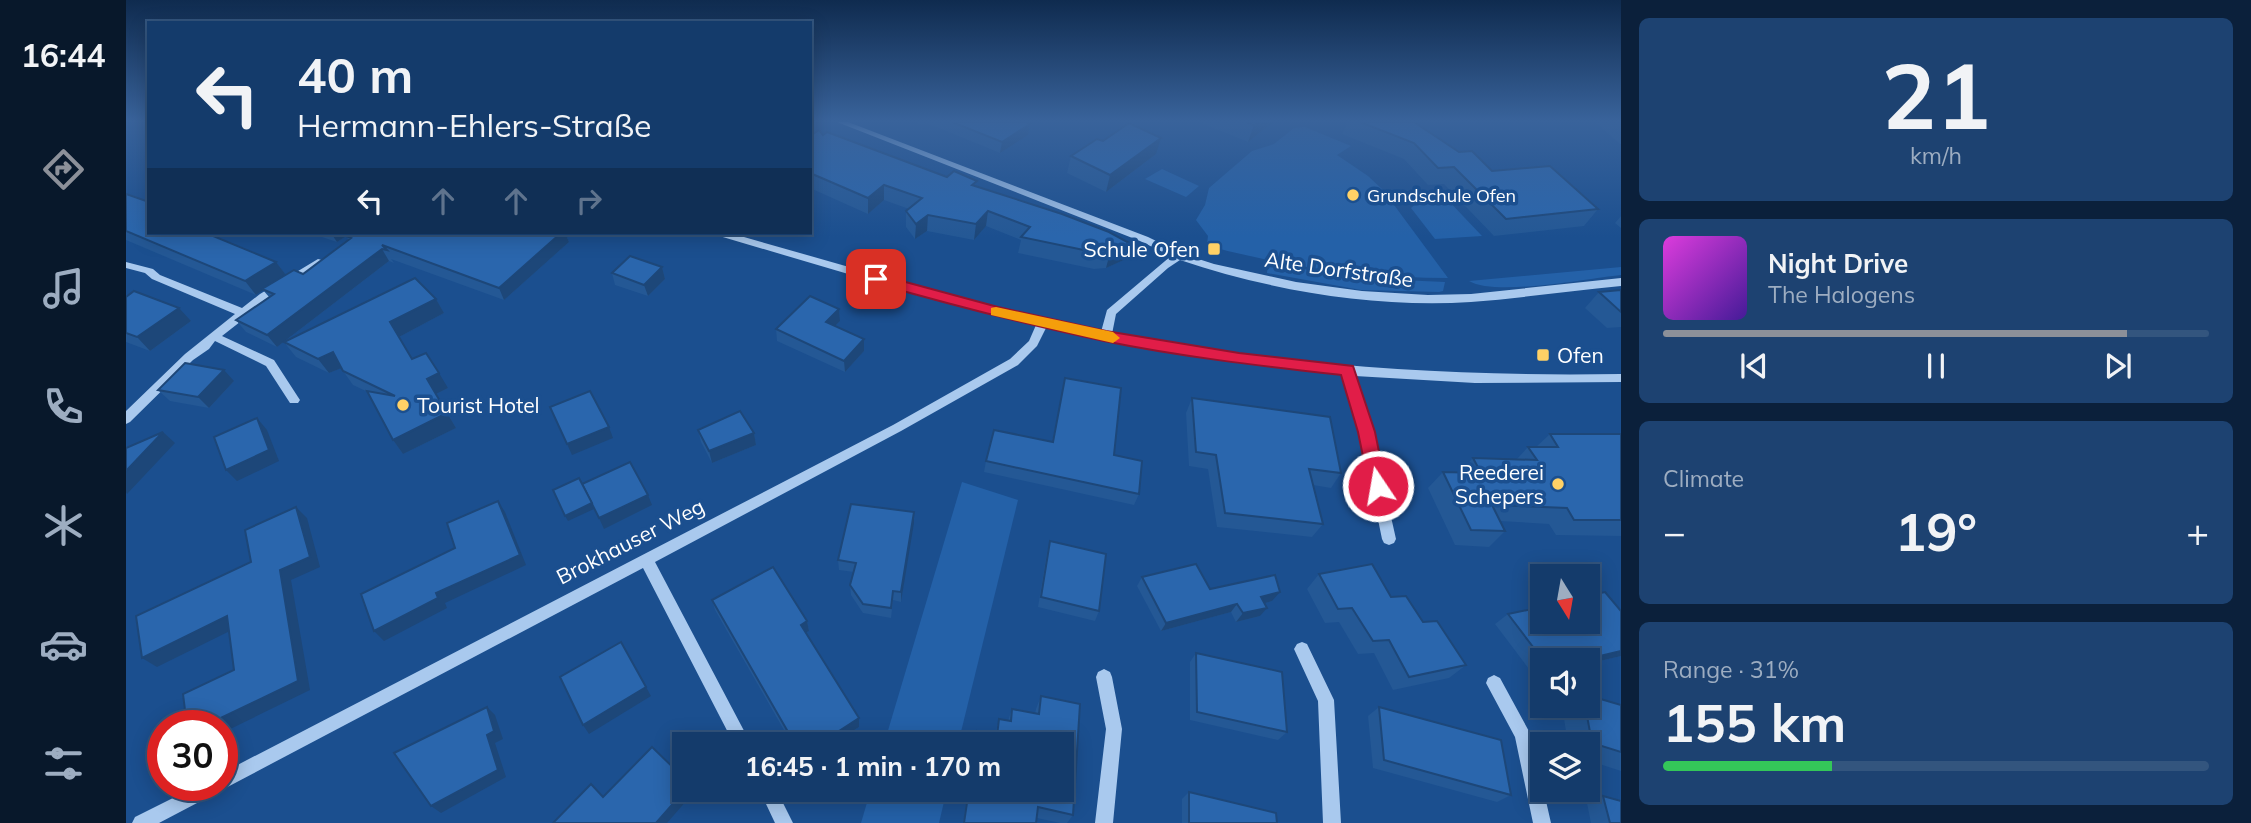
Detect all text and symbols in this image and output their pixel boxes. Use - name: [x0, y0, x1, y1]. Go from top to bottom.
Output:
- text: 16:44: [21, 35, 105, 75]
- text: 21: [1881, 38, 1991, 152]
- text: 40 m: [297, 44, 413, 105]
- icon: left: [182, 49, 273, 140]
- text: Hermann-Ehlers-Straße: [297, 105, 651, 145]
- text: km/h: [1910, 141, 1962, 170]
- icon: directions: [39, 145, 88, 194]
- icon: left: [351, 182, 389, 220]
- icon: ahead: [424, 182, 462, 220]
- icon: ahead: [497, 182, 535, 220]
- icon: right: [570, 182, 608, 220]
- place label: Grundschule Ofen: [1367, 184, 1516, 207]
- marker: Grundschule Ofen: [1345, 187, 1361, 203]
- place label: Schule Ofen: [1083, 236, 1200, 262]
- marker: Schule Ofen: [1206, 241, 1222, 257]
- street label: Alte Dorfstraße: [1263, 246, 1415, 292]
- text: Night Drive: [1768, 247, 1908, 280]
- pin: [846, 249, 906, 309]
- icon: arrive: [857, 260, 895, 298]
- icon: music: [39, 264, 88, 313]
- text: The Halogens: [1768, 280, 1915, 309]
- place label: Ofen: [1557, 342, 1604, 368]
- marker: Ofen: [1535, 347, 1551, 363]
- icon: previous: [1735, 347, 1773, 385]
- icon: pause: [1917, 347, 1955, 385]
- icon: next: [2099, 347, 2137, 385]
- icon: phone: [39, 382, 88, 431]
- place label: Tourist Hotel: [417, 392, 540, 418]
- marker: Tourist Hotel: [395, 397, 411, 413]
- position arrow: [1341, 449, 1415, 523]
- place label: Reederei Schepers: [1455, 459, 1544, 509]
- text: Climate: [1663, 464, 1744, 493]
- marker: Reederei Schepers: [1550, 476, 1566, 492]
- street label: Brokhauser Weg: [552, 492, 708, 590]
- text: 19°: [1895, 499, 1977, 564]
- icon: climate: [39, 501, 88, 550]
- text: −: [1663, 508, 1686, 556]
- text: +: [2186, 508, 2209, 556]
- north arrow: [1530, 564, 1600, 634]
- map controls: [1530, 564, 1600, 802]
- icon: car: [39, 620, 88, 669]
- button: sound: [1530, 648, 1600, 718]
- text: Range · 31%: [1663, 655, 1799, 684]
- text: 155 km: [1663, 690, 1846, 755]
- speed limit sign: 30: [147, 710, 238, 801]
- button: layers: [1530, 732, 1600, 802]
- icon: filters: [39, 739, 88, 788]
- text: 16:45 · 1 min · 170 m: [745, 750, 1001, 783]

